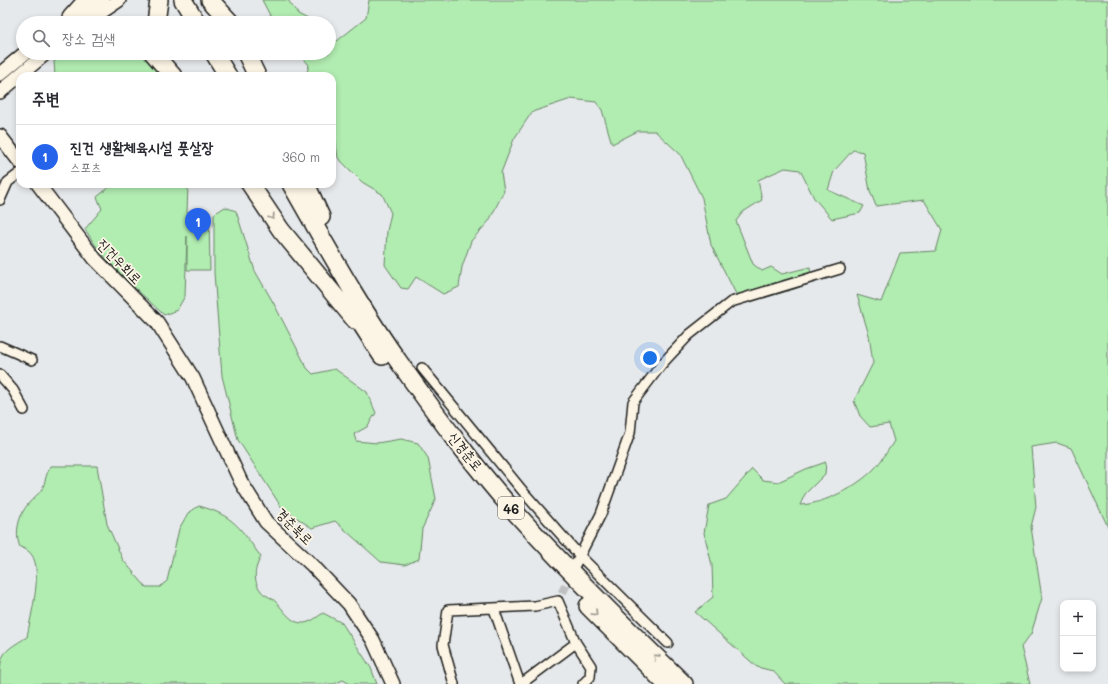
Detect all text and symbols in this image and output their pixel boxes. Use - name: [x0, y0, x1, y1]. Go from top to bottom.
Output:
- search box: [16, 16, 336, 60]
- icon: search: [30, 27, 52, 49]
- text: 장소 검색: [62, 28, 115, 48]
- text: 주변: [32, 87, 59, 109]
- text: 진건 생활체육시설 풋살장: [70, 137, 214, 157]
- text: 1: [42, 148, 48, 165]
- text: 360 m: [282, 148, 320, 165]
- text: 스포츠: [70, 158, 101, 175]
- pin: 1: [185, 208, 211, 241]
- one-way arrow: [267, 212, 274, 219]
- street label: 진건우회로: [94, 234, 146, 288]
- your location: [640, 348, 660, 368]
- street label: 신경춘로: [444, 428, 488, 474]
- road number: 46: [498, 497, 524, 519]
- street label: 경춘북로: [272, 503, 318, 549]
- map controls: [1060, 600, 1096, 672]
- button: +: [1060, 600, 1096, 636]
- one-way arrow: [590, 608, 598, 616]
- button: −: [1060, 636, 1096, 672]
- one-way arrow: [653, 654, 661, 662]

